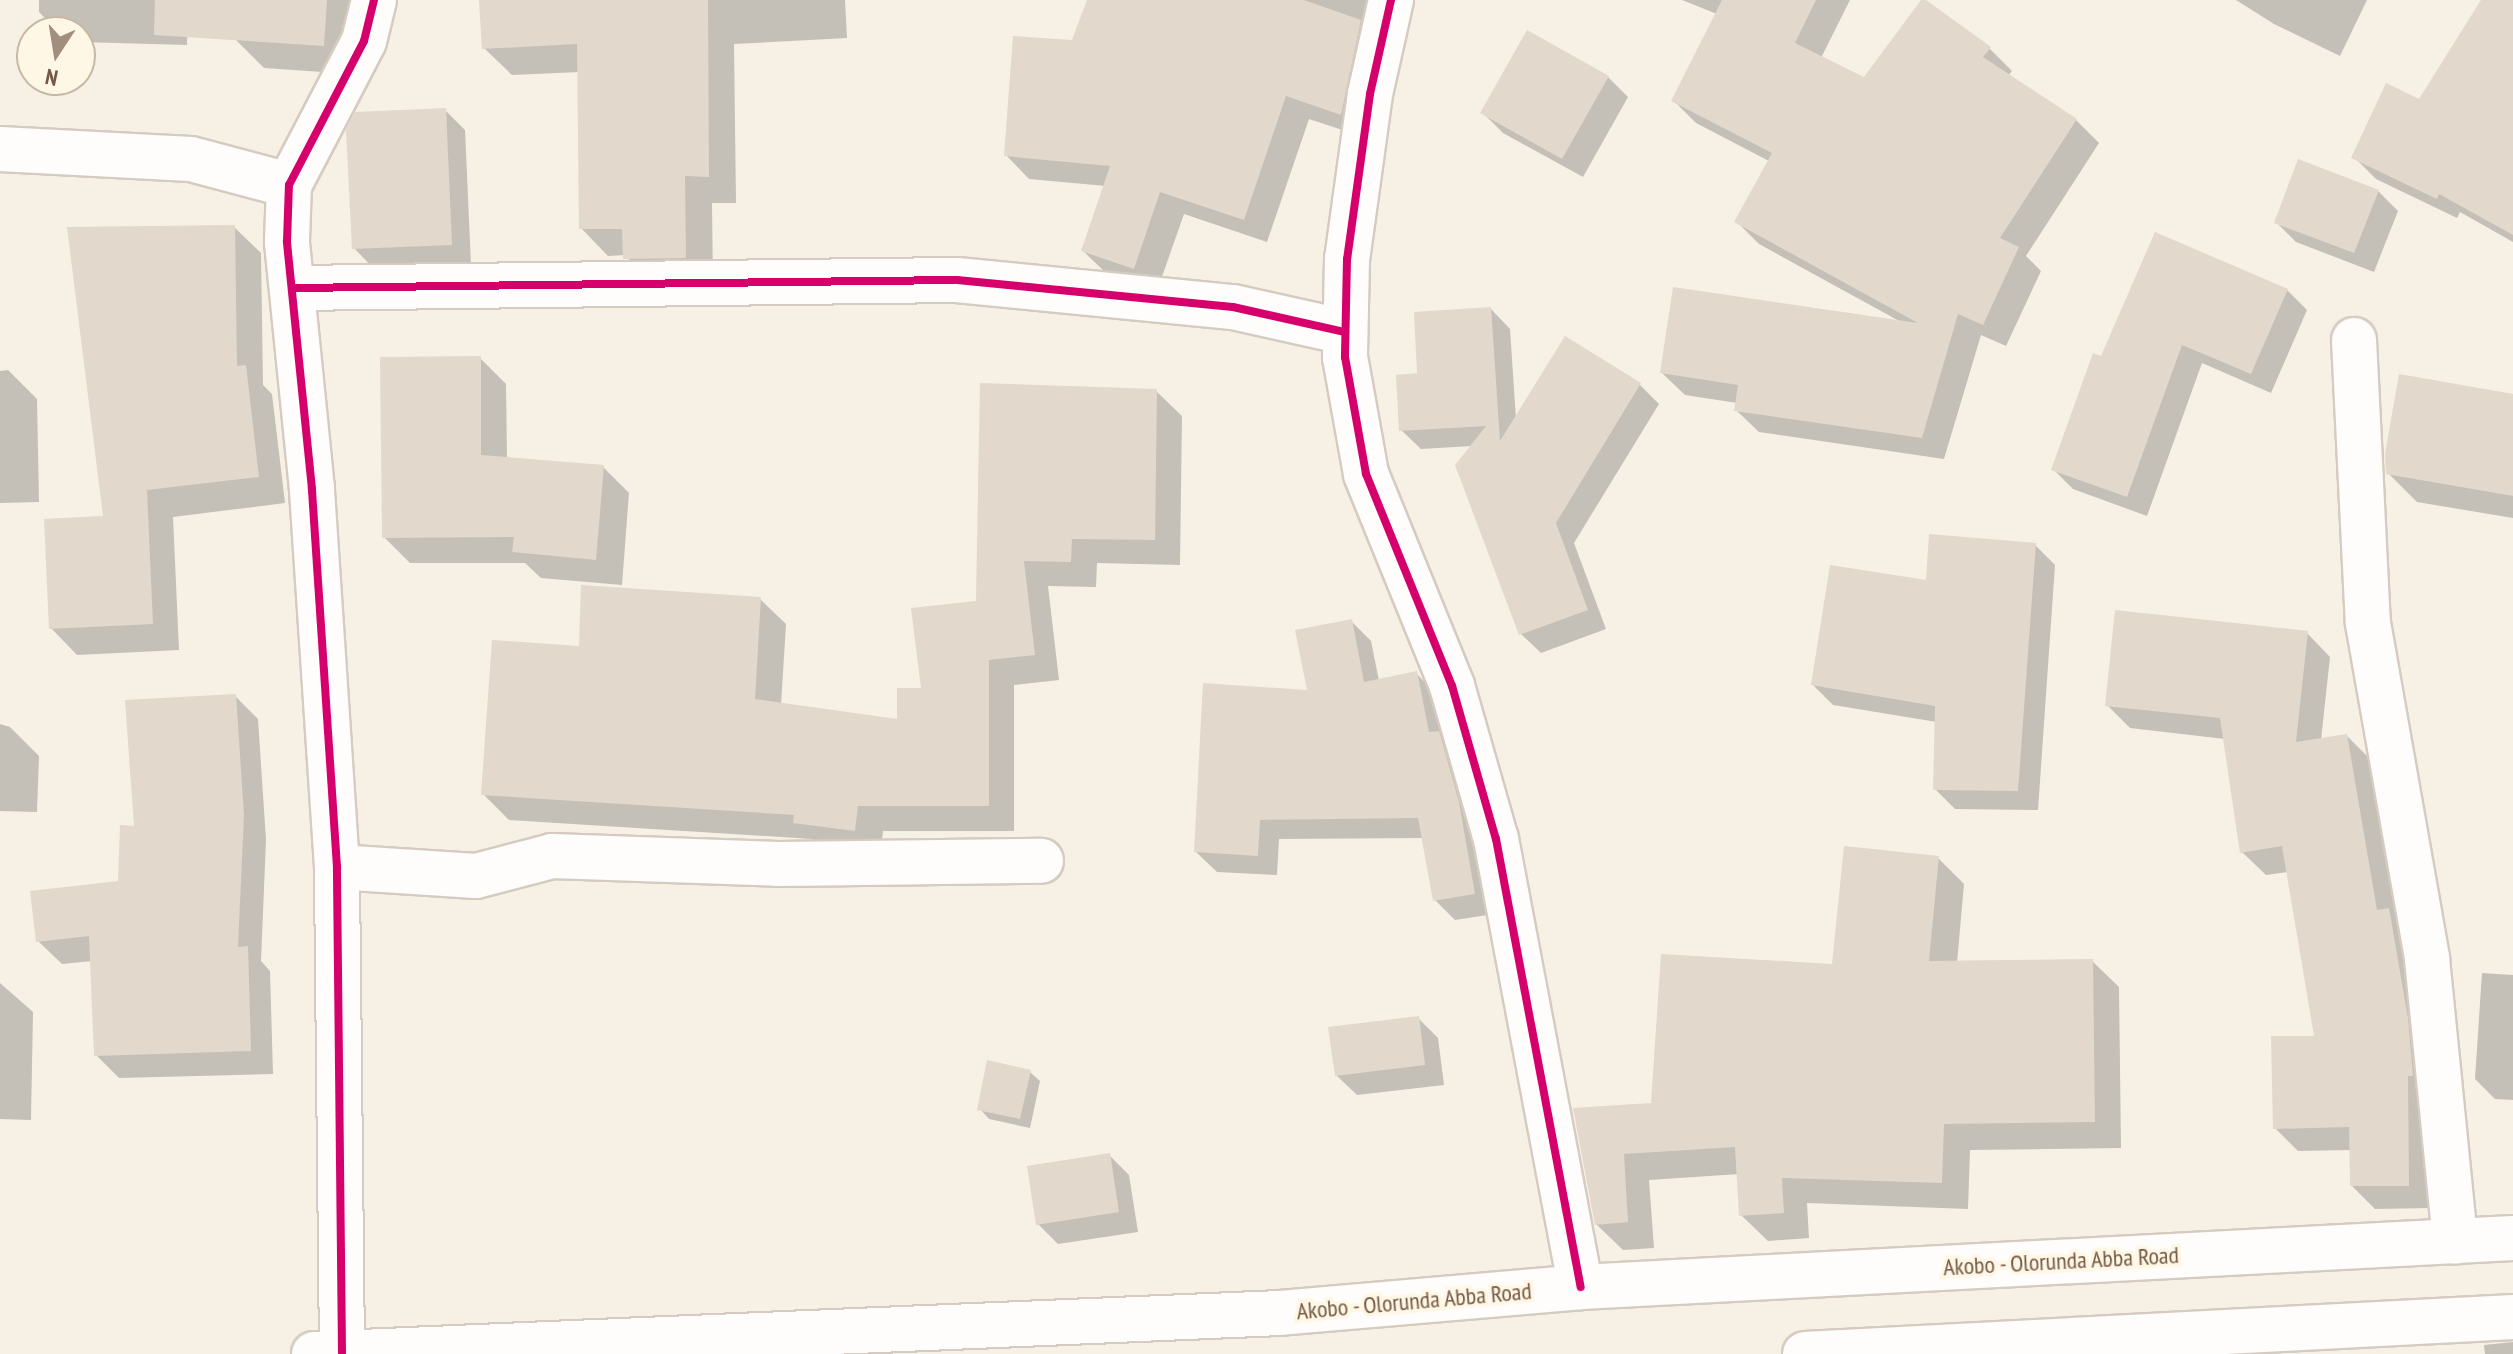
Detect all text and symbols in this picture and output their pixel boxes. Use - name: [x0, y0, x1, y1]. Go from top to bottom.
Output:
- north arrow: [16, 16, 96, 96]
- text: N: [43, 63, 60, 92]
- street label: Akobo - Olorunda Abba Road: [1941, 1240, 2181, 1282]
- street label: Akobo - Olorunda Abba Road: [1294, 1276, 1534, 1326]

